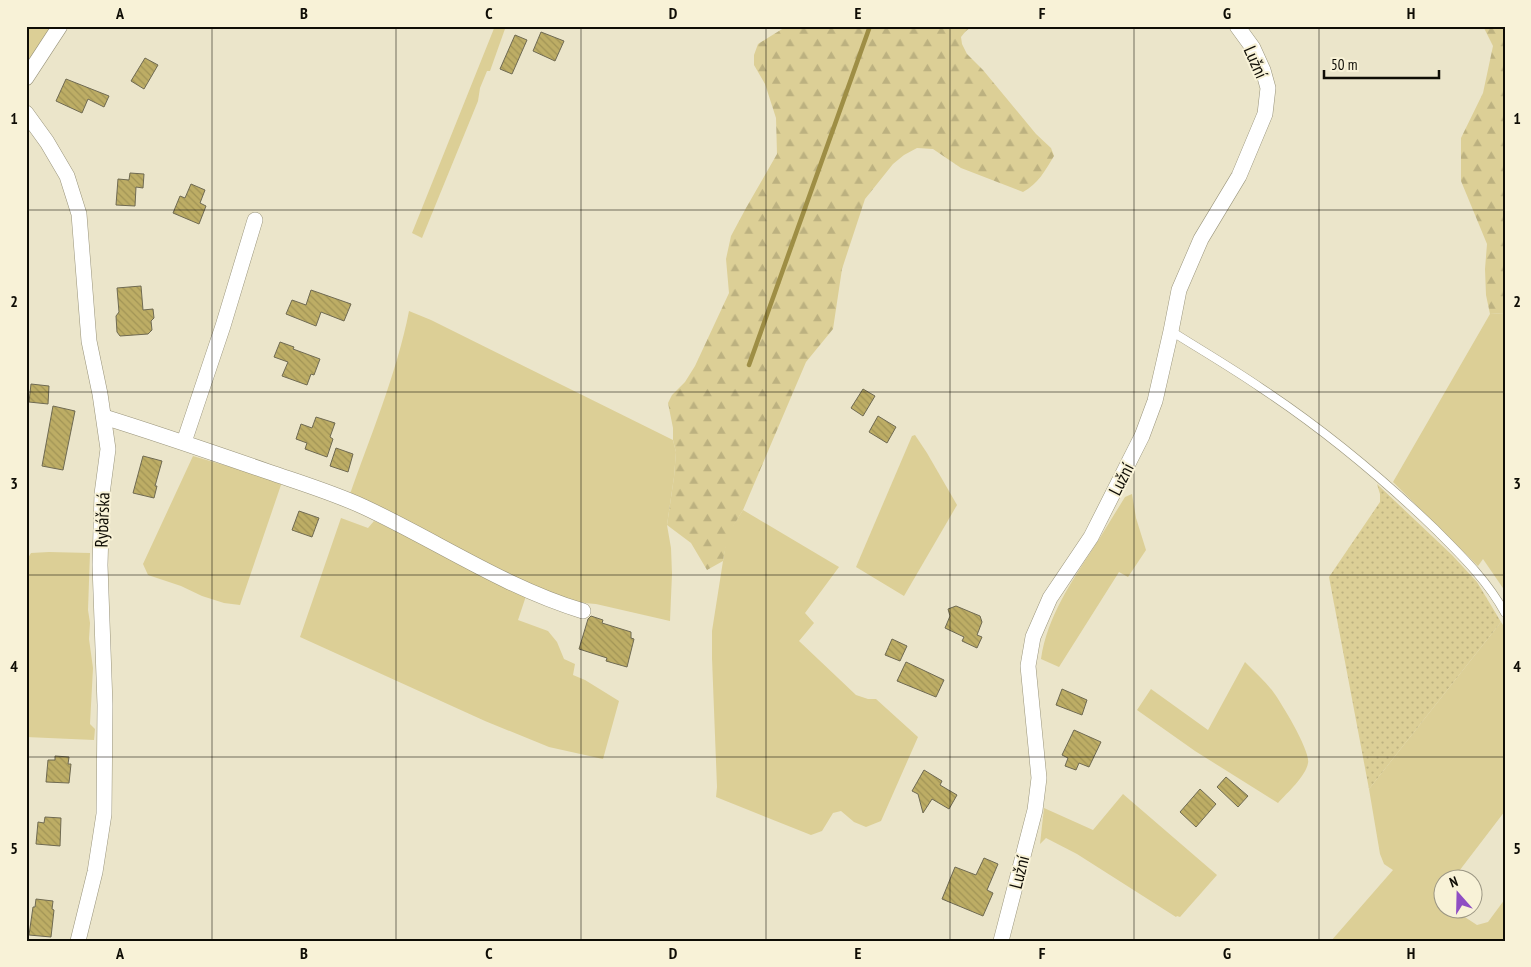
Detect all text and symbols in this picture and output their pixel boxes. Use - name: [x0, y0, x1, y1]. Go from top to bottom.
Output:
- text: A: [115, 3, 125, 23]
- text: B: [300, 3, 308, 23]
- text: C: [485, 3, 493, 23]
- text: D: [669, 3, 678, 23]
- text: E: [855, 3, 862, 23]
- text: F: [1039, 3, 1046, 23]
- text: G: [1223, 3, 1231, 23]
- text: H: [1407, 3, 1415, 23]
- street label: Lužní: [1239, 42, 1273, 82]
- scale bar: [1324, 48, 1438, 80]
- text: 50 m: [1331, 55, 1357, 74]
- text: 1: [10, 108, 18, 128]
- text: 1: [1513, 108, 1521, 128]
- text: 2: [10, 291, 18, 311]
- text: 2: [1513, 291, 1521, 311]
- street label: Lužní: [1103, 459, 1139, 499]
- text: 3: [10, 473, 18, 493]
- text: 3: [1513, 473, 1521, 493]
- street label: Rybářská: [90, 492, 114, 548]
- text: 4: [10, 656, 18, 676]
- text: 4: [1513, 656, 1521, 676]
- text: 5: [10, 838, 18, 858]
- text: 5: [1513, 838, 1521, 858]
- street label: Lužní: [1004, 853, 1034, 891]
- north arrow: [1434, 870, 1484, 920]
- text: N: [1447, 872, 1460, 892]
- text: A: [115, 943, 125, 963]
- text: B: [300, 943, 308, 963]
- text: C: [485, 943, 493, 963]
- text: D: [669, 943, 678, 963]
- text: E: [855, 943, 862, 963]
- text: F: [1039, 943, 1046, 963]
- text: G: [1223, 943, 1231, 963]
- text: H: [1407, 943, 1415, 963]

